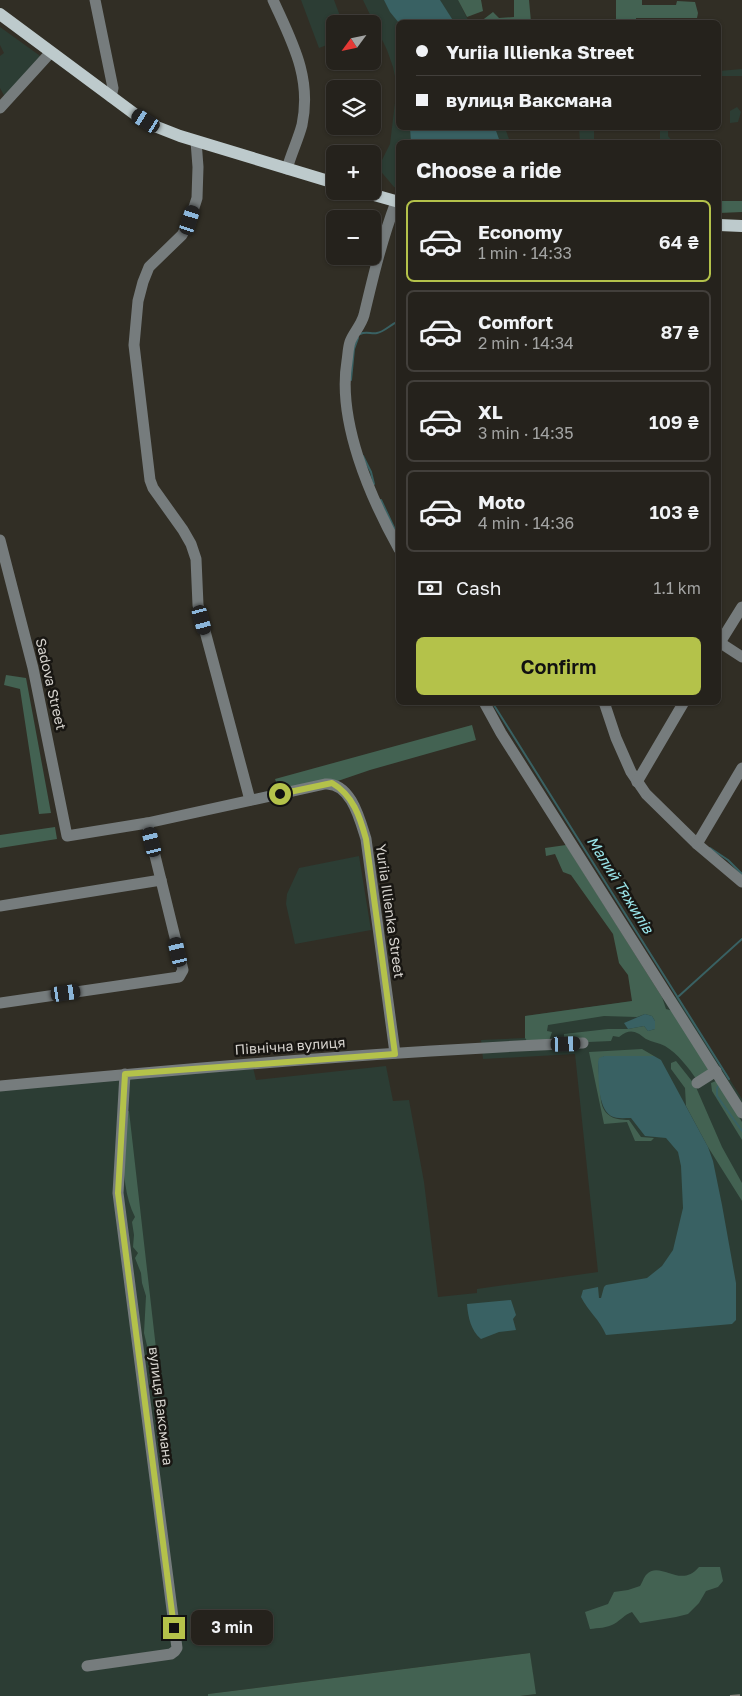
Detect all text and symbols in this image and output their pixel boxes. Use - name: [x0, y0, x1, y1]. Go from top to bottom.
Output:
- north arrow: [326, 15, 381, 70]
- map controls: [326, 15, 381, 265]
- text: Yuriia Illienka Street: [446, 40, 634, 63]
- button: layers: [326, 80, 381, 135]
- text: вулиця Ваксмана: [446, 88, 612, 111]
- car: [129, 107, 162, 135]
- button: +: [326, 145, 381, 200]
- text: Choose a ride: [416, 156, 562, 183]
- car: [178, 203, 201, 237]
- button: −: [326, 210, 381, 265]
- icon: car: [418, 219, 463, 264]
- text: Economy: [478, 220, 563, 243]
- text: 64 ₴: [659, 230, 699, 253]
- text: 1 min · 14:33: [478, 243, 572, 263]
- icon: car: [418, 309, 463, 354]
- text: Comfort: [478, 310, 553, 333]
- text: 87 ₴: [660, 320, 699, 343]
- text: 2 min · 14:34: [478, 333, 574, 353]
- icon: car: [418, 399, 463, 444]
- text: XL: [478, 400, 503, 423]
- text: 109 ₴: [649, 410, 699, 433]
- text: 3 min · 14:35: [478, 423, 573, 443]
- icon: car: [418, 489, 463, 534]
- text: Moto: [478, 490, 525, 513]
- text: 103 ₴: [649, 500, 699, 523]
- text: 4 min · 14:36: [478, 513, 574, 533]
- icon: cash: [416, 574, 444, 602]
- text: Cash: [456, 576, 501, 599]
- text: 1.1 km: [653, 578, 701, 598]
- car: [190, 604, 213, 636]
- street label: Sadova Street: [33, 636, 70, 732]
- button: Confirm: [416, 637, 701, 695]
- route start: [269, 783, 291, 805]
- car: [141, 826, 162, 858]
- water label: Малий Тяжилів: [584, 833, 659, 938]
- street label: Yuriia Illienka Street: [373, 843, 408, 979]
- car: [167, 936, 188, 968]
- car: [50, 983, 81, 1003]
- street label: Північна вулиця: [234, 1033, 346, 1058]
- car: [550, 1036, 581, 1052]
- street label: вулиця Ваксмана: [146, 1346, 177, 1466]
- callout: 3 min: [192, 1610, 274, 1646]
- route end: [163, 1617, 185, 1639]
- text: 3 min: [211, 1617, 253, 1637]

